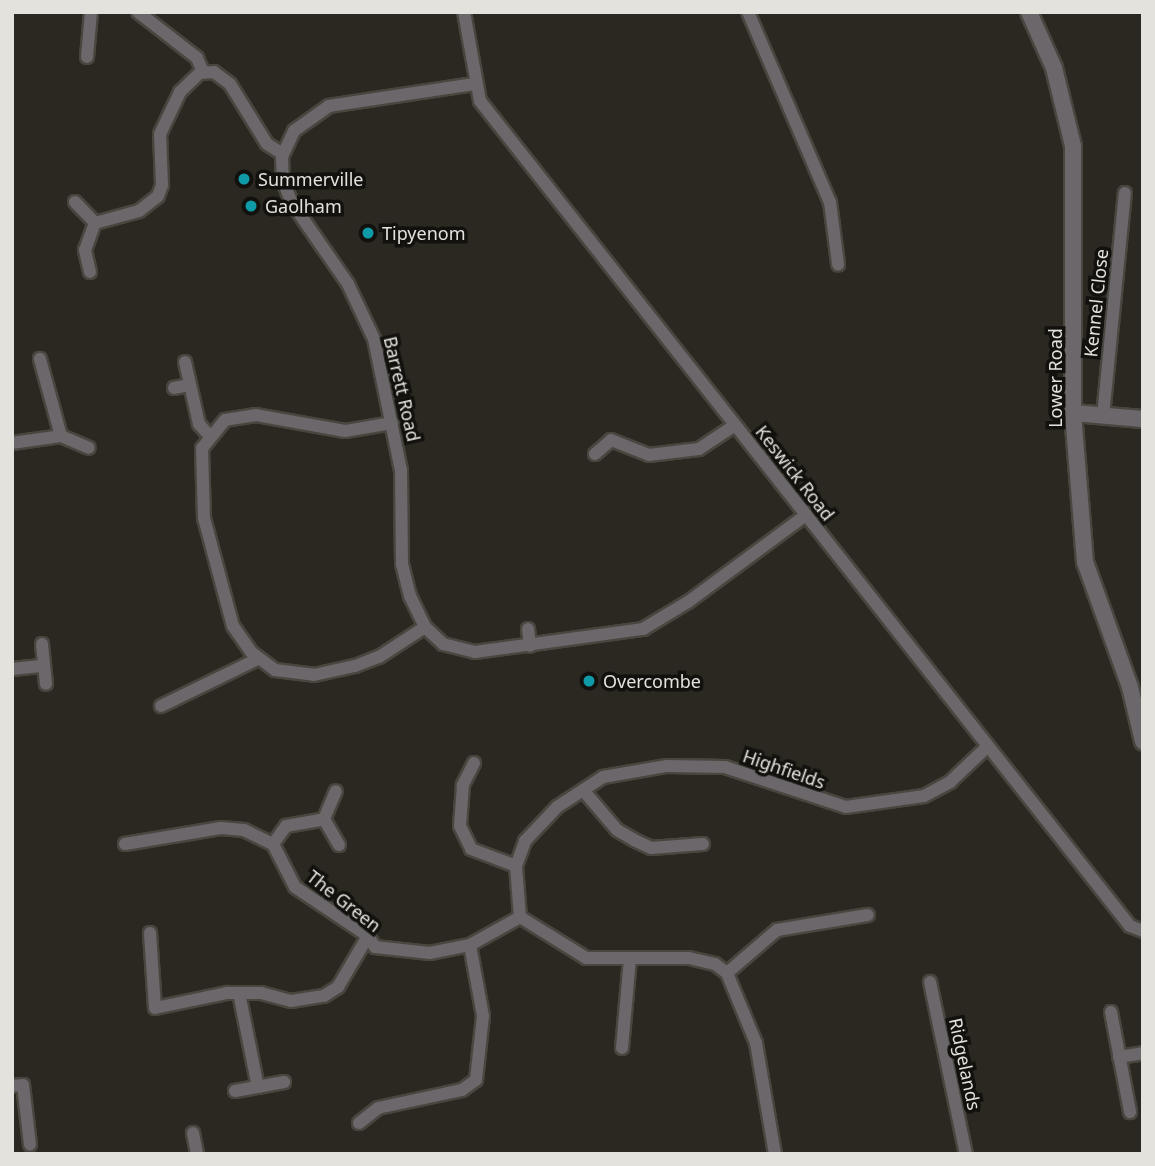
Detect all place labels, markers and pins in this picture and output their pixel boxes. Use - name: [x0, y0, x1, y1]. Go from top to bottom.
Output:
- place label: Summerville: [258, 168, 363, 190]
- marker: Summerville: [236, 171, 252, 187]
- place label: Gaolham: [265, 195, 342, 217]
- marker: Gaolham: [243, 198, 259, 214]
- place label: Tipyenom: [382, 222, 466, 244]
- marker: Tipyenom: [360, 225, 376, 241]
- place label: Overcombe: [603, 670, 701, 692]
- marker: Overcombe: [581, 673, 597, 689]

